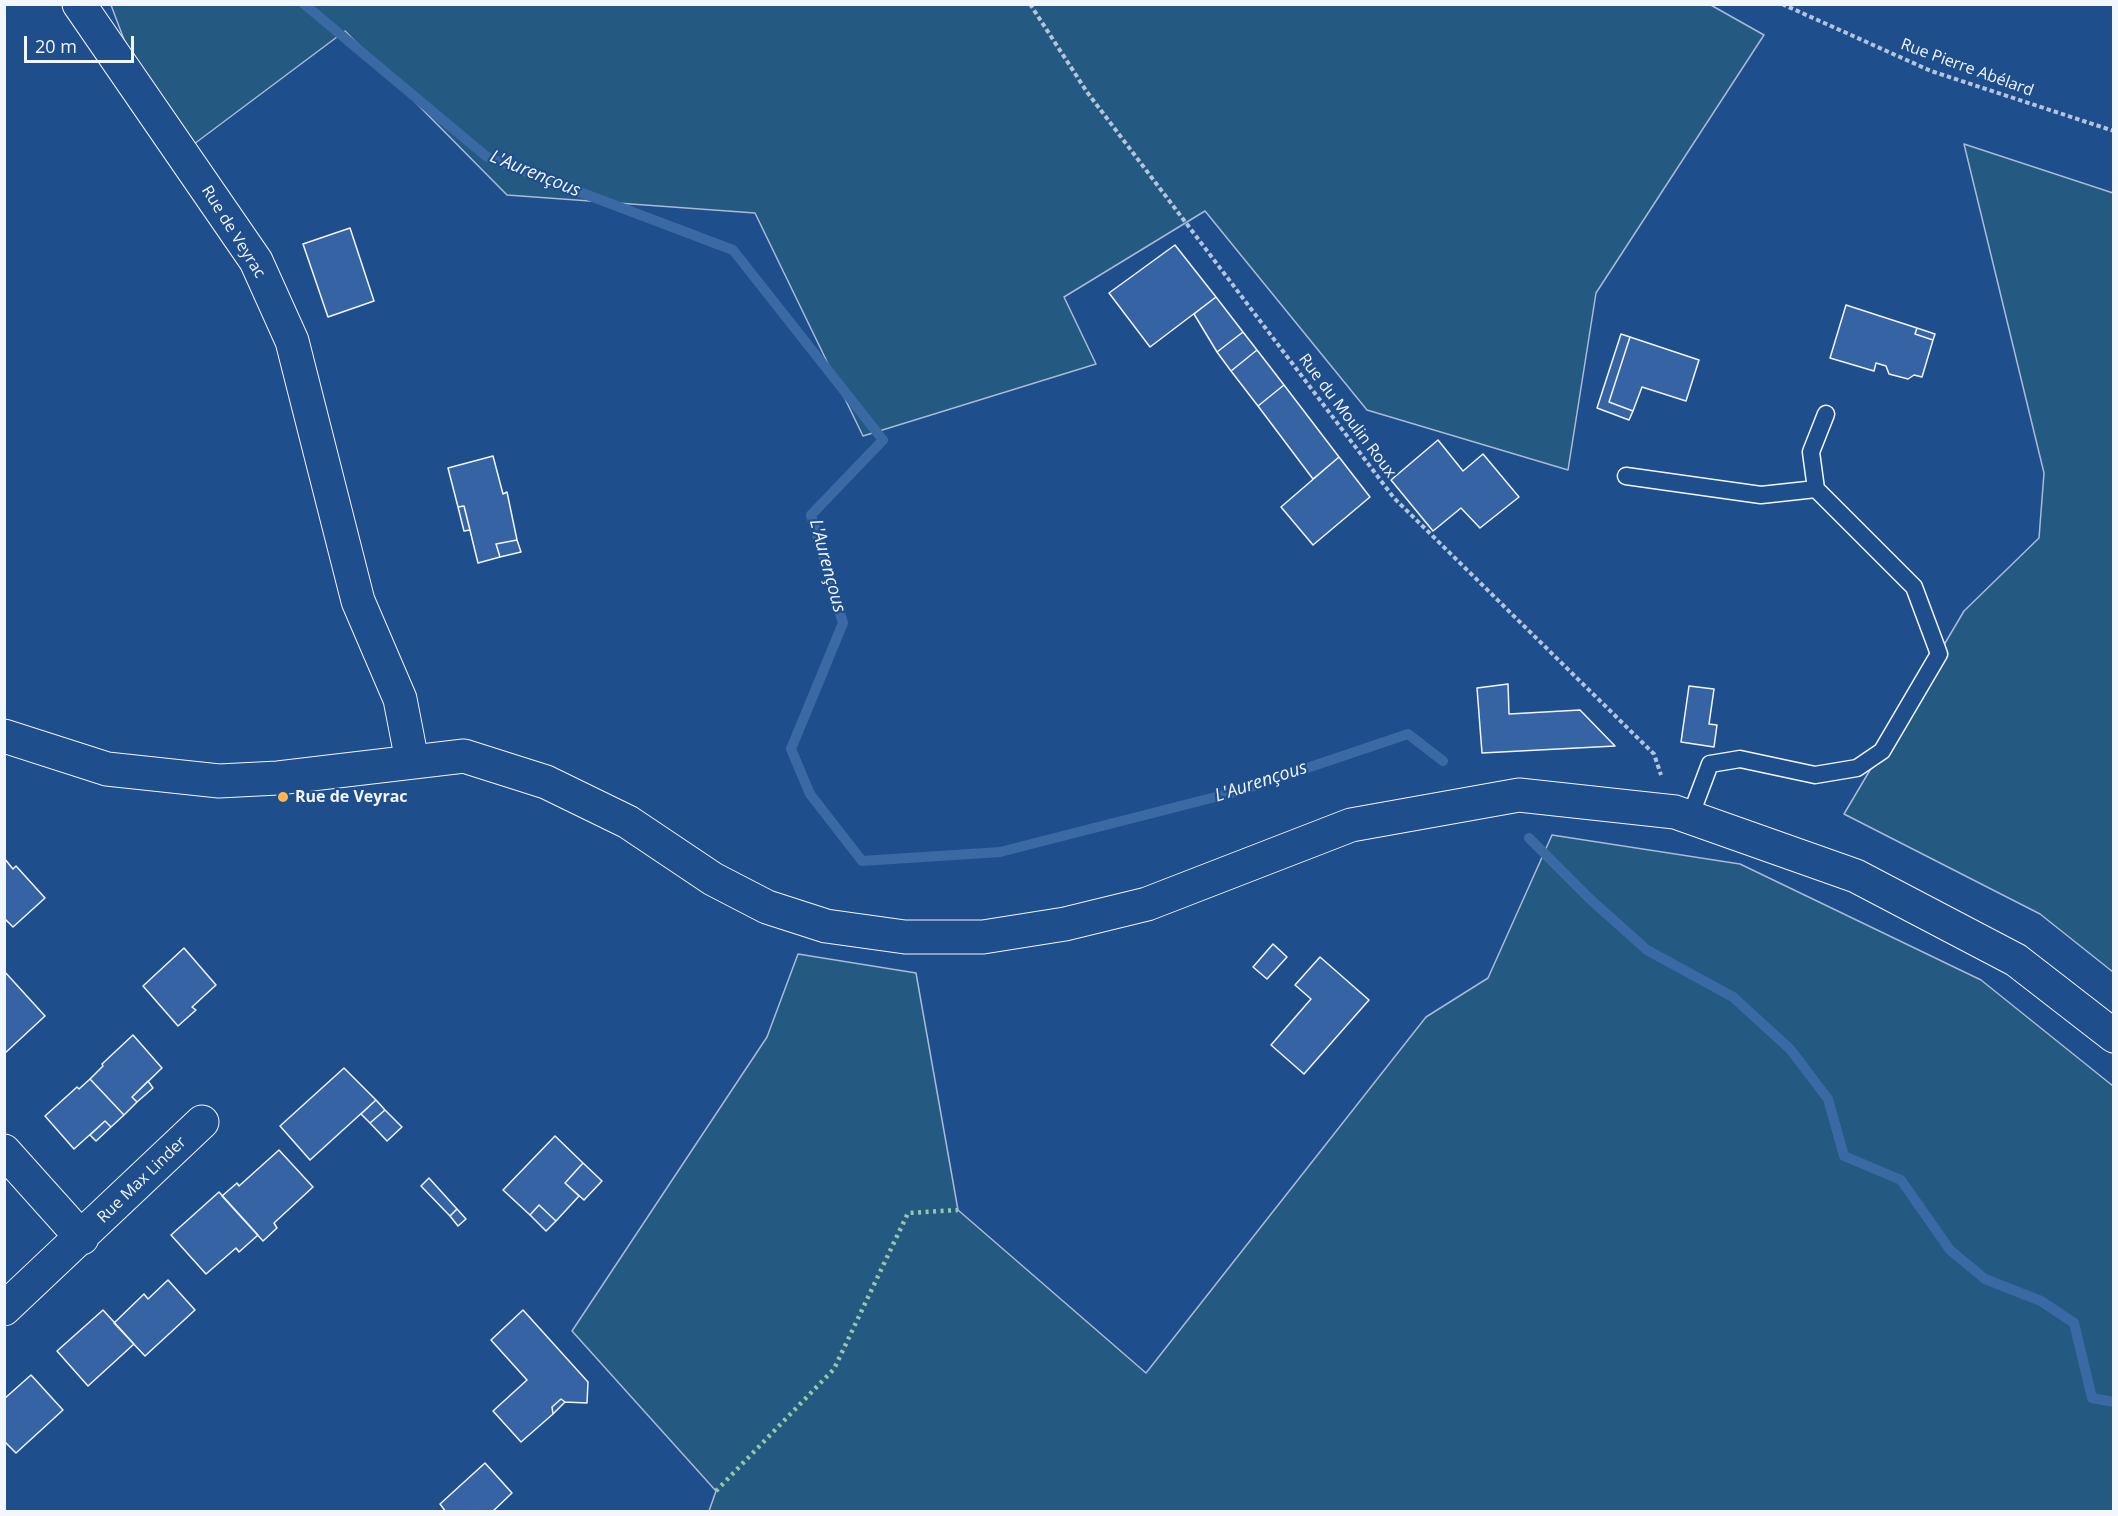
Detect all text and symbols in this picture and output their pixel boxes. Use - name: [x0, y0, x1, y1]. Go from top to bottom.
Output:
- scale bar: [27, 24, 136, 62]
- text: 20 m: [35, 34, 77, 58]
- street label: Rue Pierre Abélard: [1898, 35, 2036, 101]
- water label: L'Aurençous: [487, 146, 583, 202]
- street label: Rue de Veyrac: [197, 182, 269, 282]
- street label: Rue du Moulin Roux: [1294, 350, 1400, 482]
- water label: L'Aurençous: [804, 517, 850, 615]
- water label: L'Aurençous: [1212, 757, 1310, 807]
- place label: Rue de Veyrac: [295, 787, 408, 807]
- marker: Rue de Veyrac: [276, 790, 290, 804]
- street label: Rue Max Linder: [94, 1133, 190, 1227]

